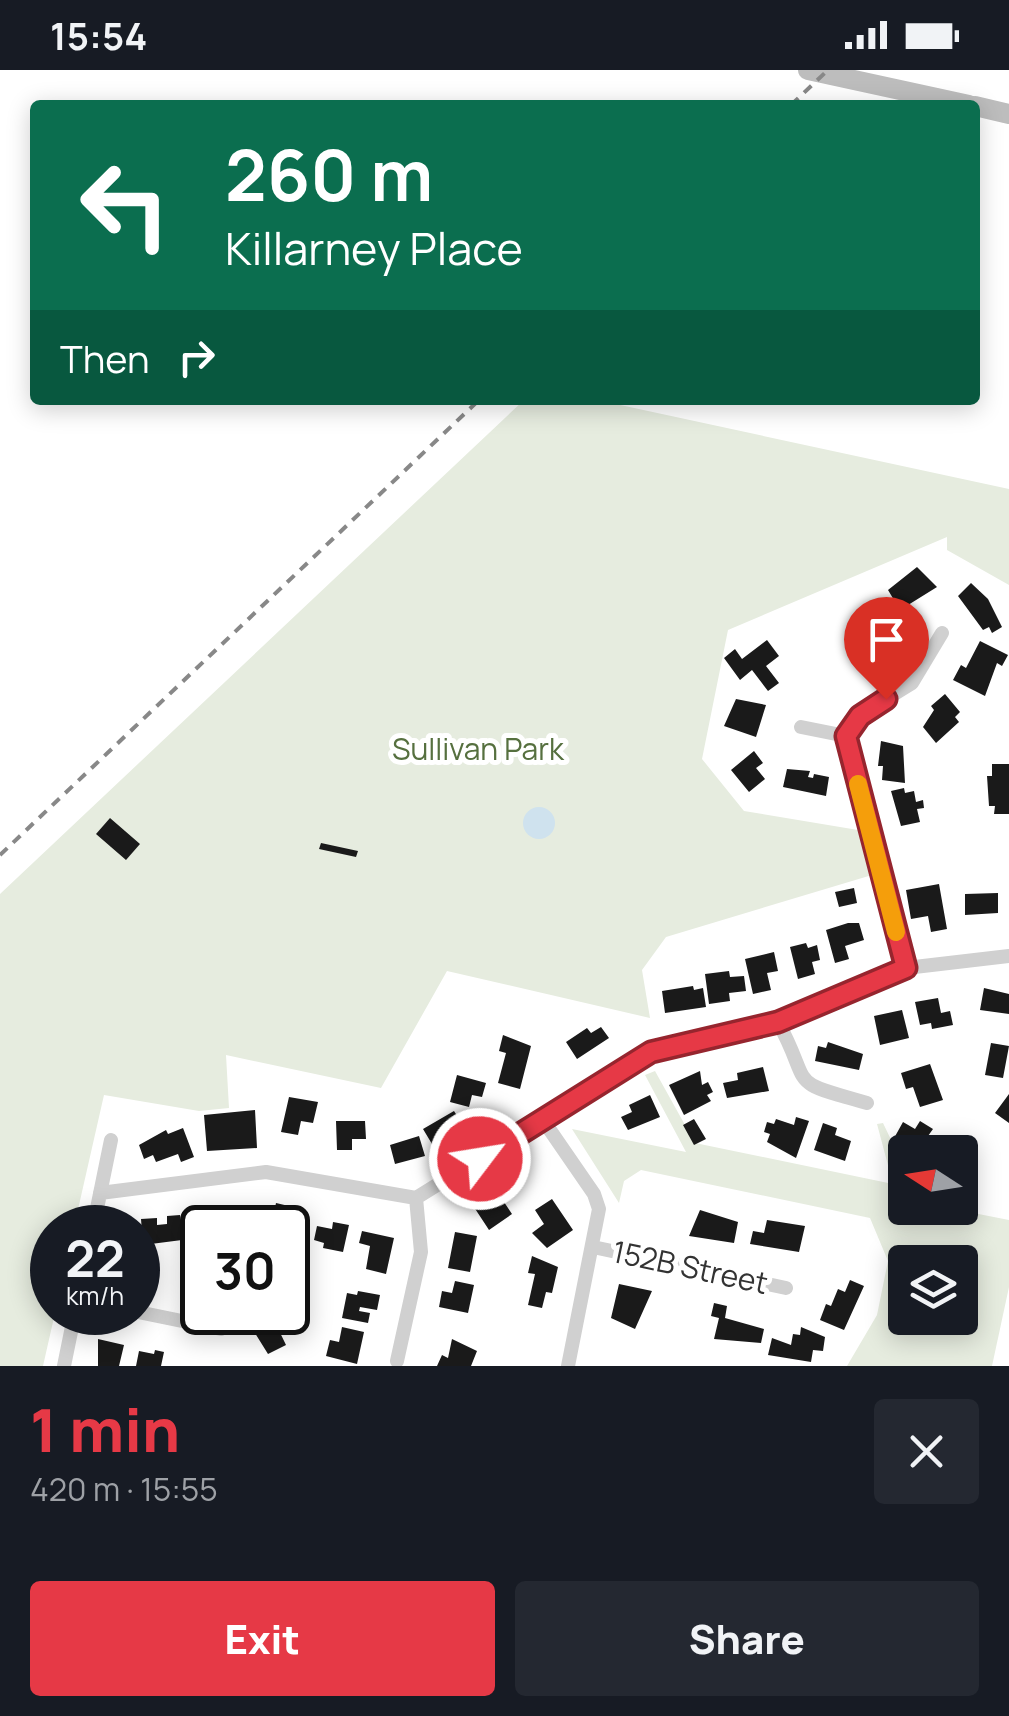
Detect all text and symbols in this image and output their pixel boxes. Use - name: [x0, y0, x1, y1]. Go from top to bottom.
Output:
- text: 15:54: [50, 9, 147, 61]
- text: 260 m: [225, 126, 433, 222]
- icon: left: [60, 140, 190, 270]
- text: Killarney Place: [225, 217, 523, 279]
- icon: right: [169, 330, 224, 385]
- text: Then: [60, 332, 149, 384]
- pin: [844, 597, 929, 700]
- icon: arrive: [859, 612, 914, 667]
- park label: Sullivan Park: [392, 728, 565, 769]
- position arrow: [428, 1107, 532, 1211]
- north arrow: [888, 1135, 978, 1225]
- map controls: [888, 1135, 978, 1335]
- speed limit sign: 30: [180, 1205, 310, 1335]
- text: 22: [65, 1224, 125, 1292]
- street label: 152B Street: [609, 1230, 772, 1303]
- button: layers: [888, 1245, 978, 1335]
- text: km/h: [66, 1278, 124, 1313]
- text: 1 min: [30, 1388, 180, 1470]
- button: close: [874, 1399, 979, 1504]
- text: 420 m · 15:55: [30, 1467, 218, 1511]
- button: Exit: [30, 1581, 495, 1696]
- button: Share: [515, 1581, 979, 1696]

